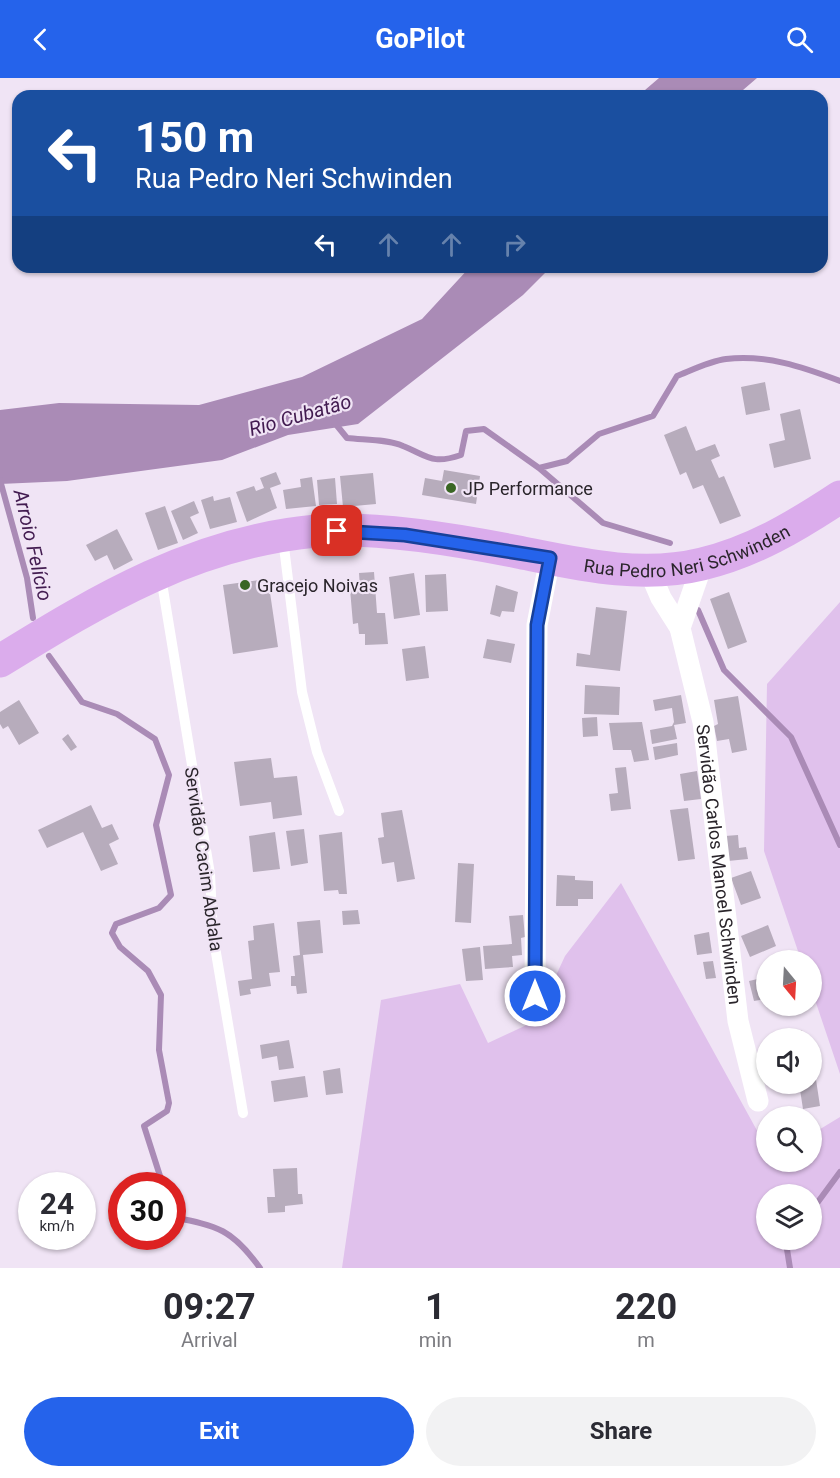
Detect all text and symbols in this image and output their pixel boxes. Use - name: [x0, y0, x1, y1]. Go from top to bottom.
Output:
- icon: back: [24, 23, 57, 56]
- text: GoPilot: [375, 23, 465, 55]
- icon: search: [783, 23, 816, 56]
- text: 150 m: [135, 113, 254, 162]
- icon: left: [36, 114, 114, 192]
- text: Rua Pedro Neri Schwinden: [135, 163, 453, 195]
- icon: left: [309, 228, 342, 261]
- icon: ahead: [372, 228, 405, 261]
- icon: ahead: [435, 228, 468, 261]
- icon: right: [498, 228, 531, 261]
- water label: Rio Cubatão: [246, 389, 354, 441]
- place label: JP Performance: [463, 478, 593, 499]
- marker: JP Performance: [444, 481, 458, 495]
- water label: Arroio Felício: [8, 486, 57, 603]
- pin: [311, 505, 362, 556]
- icon: arrive: [320, 514, 353, 547]
- street label: Rua Pedro Neri Schwinden: [583, 520, 793, 581]
- place label: Gracejo Noivas: [257, 575, 378, 596]
- marker: Gracejo Noivas: [238, 578, 252, 592]
- street label: Servidão Carlos Manoel Schwinden: [693, 723, 746, 1006]
- street label: Servidão Cacim Abdala: [181, 766, 227, 952]
- north arrow: [756, 950, 822, 1016]
- map controls: [756, 950, 822, 1250]
- position arrow: [503, 964, 567, 1028]
- button: sound: [756, 1028, 822, 1094]
- button: search: [756, 1106, 822, 1172]
- speed limit sign: 30: [108, 1172, 186, 1250]
- button: layers: [756, 1184, 822, 1250]
- text: 24: [40, 1186, 74, 1221]
- text: km/h: [39, 1217, 75, 1235]
- text: 09:27: [163, 1286, 256, 1328]
- text: 1: [425, 1286, 446, 1328]
- text: 220: [615, 1286, 677, 1328]
- text: Arrival: [181, 1328, 238, 1352]
- text: min: [419, 1328, 452, 1352]
- text: m: [637, 1328, 655, 1352]
- button: Exit: [24, 1397, 414, 1466]
- button: Share: [426, 1397, 816, 1466]

